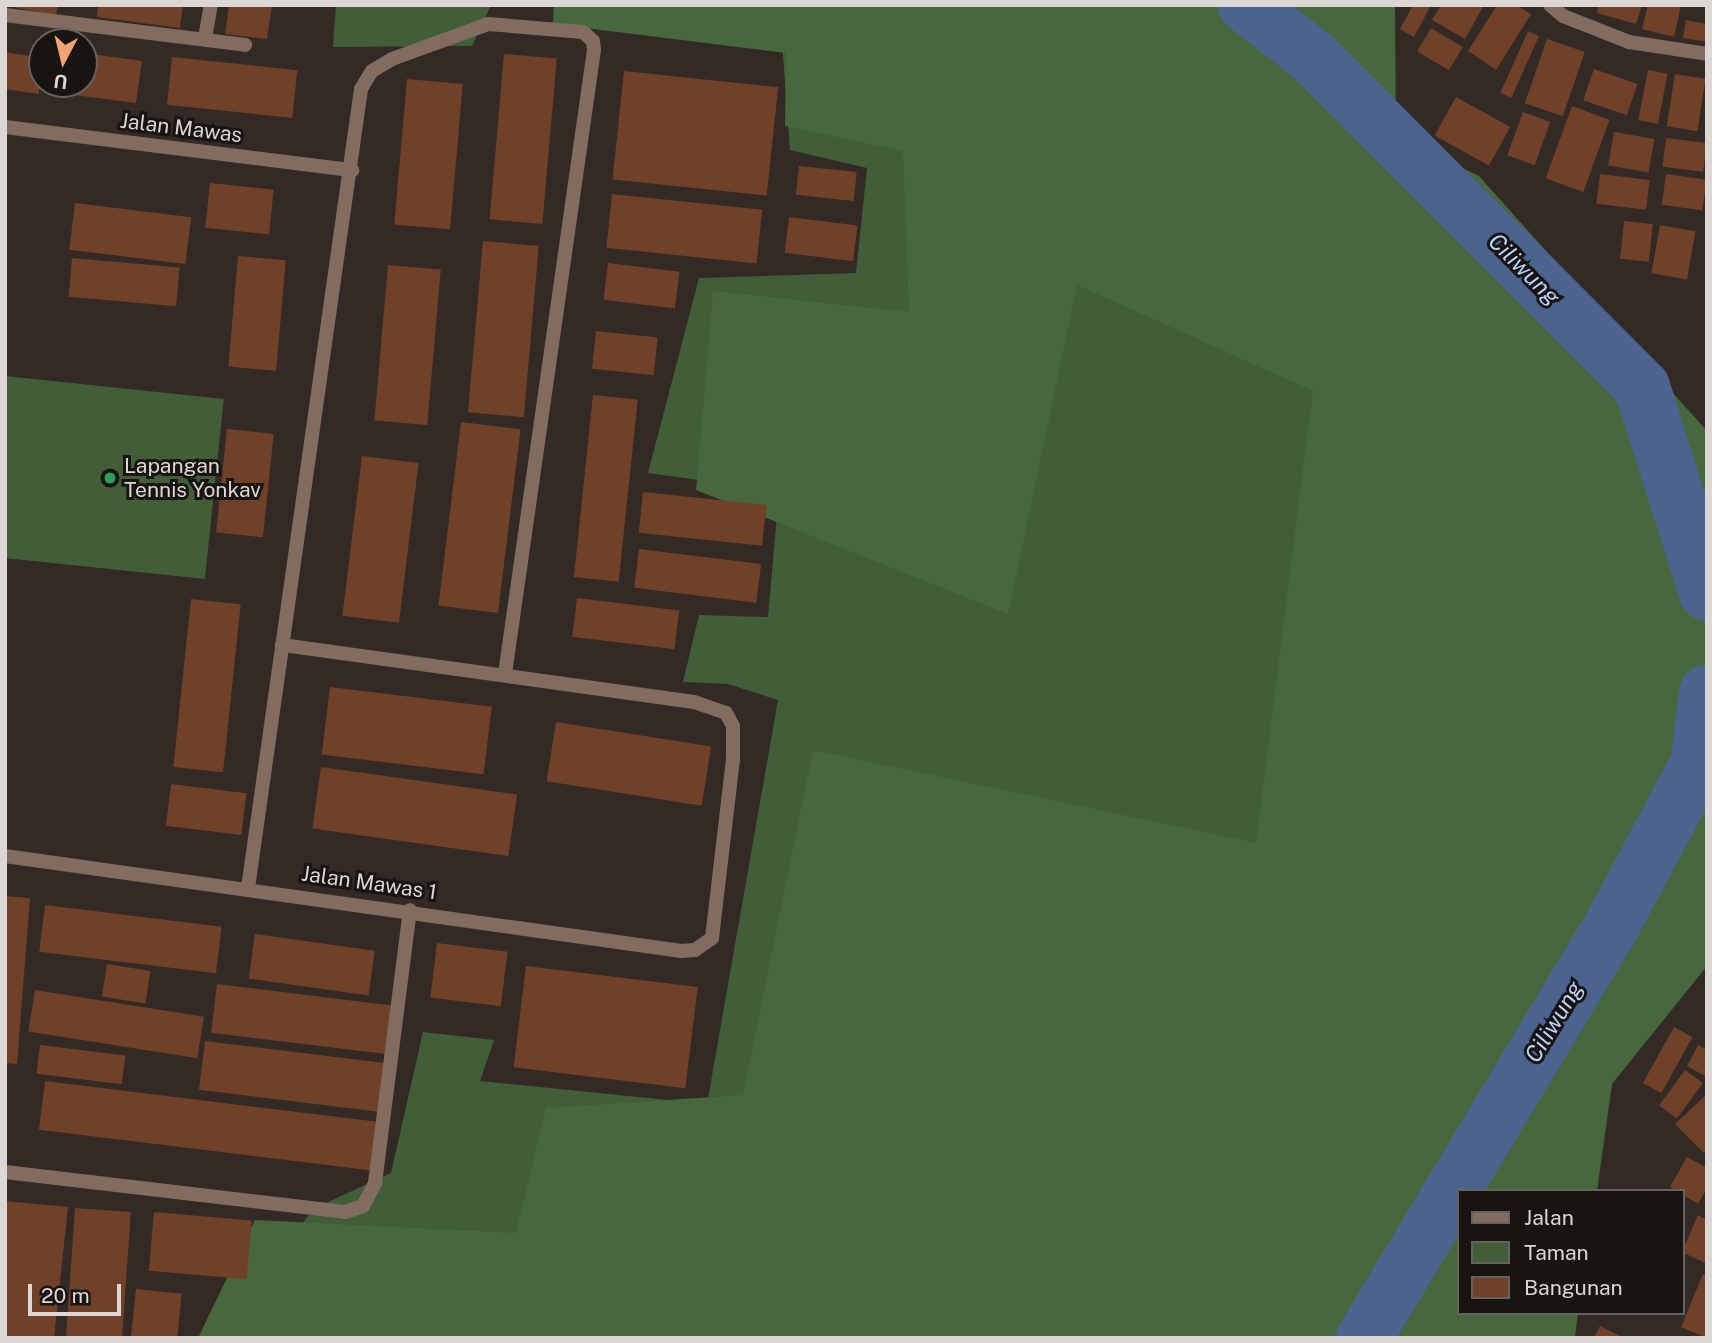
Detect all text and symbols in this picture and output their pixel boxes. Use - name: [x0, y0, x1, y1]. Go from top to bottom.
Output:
- north arrow: [28, 28, 98, 98]
- text: U: [53, 70, 69, 94]
- street label: Jalan Mawas: [118, 108, 244, 148]
- water label: Ciliwung: [1482, 227, 1566, 311]
- place label: Lapangan Tennis Yonkav: [124, 453, 261, 503]
- marker: Lapangan Tennis Yonkav: [102, 470, 118, 486]
- street label: Jalan Mawas 1: [300, 861, 438, 905]
- water label: Ciliwung: [1519, 976, 1589, 1068]
- legend: [1456, 1189, 1684, 1315]
- text: Jalan: [1524, 1205, 1574, 1230]
- text: Taman: [1524, 1240, 1589, 1265]
- scale bar: [32, 1270, 124, 1314]
- text: Bangunan: [1524, 1275, 1623, 1300]
- text: 20 m: [41, 1283, 90, 1308]

